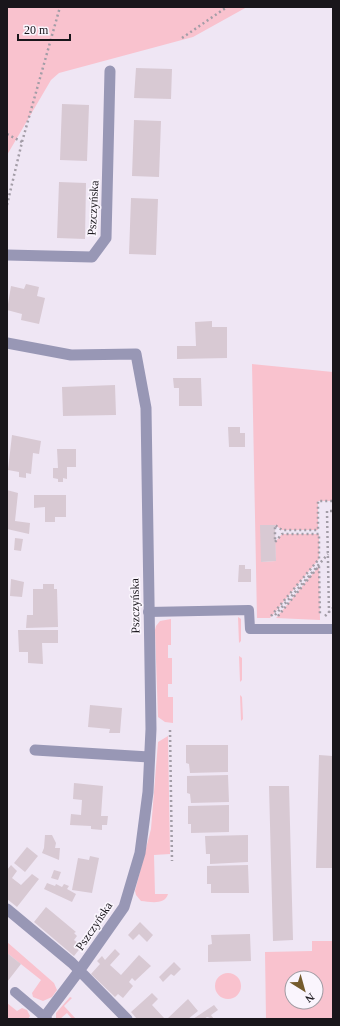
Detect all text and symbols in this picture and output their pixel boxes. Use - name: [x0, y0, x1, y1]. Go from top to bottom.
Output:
- scale bar: [18, 16, 70, 42]
- text: 20 m: [24, 23, 49, 37]
- street label: Pszczyńska: [85, 179, 101, 236]
- street label: Pszczyńska: [128, 578, 142, 634]
- street label: Pszczyńska: [73, 899, 116, 953]
- north arrow: [284, 970, 324, 1010]
- text: N: [303, 991, 317, 1005]

